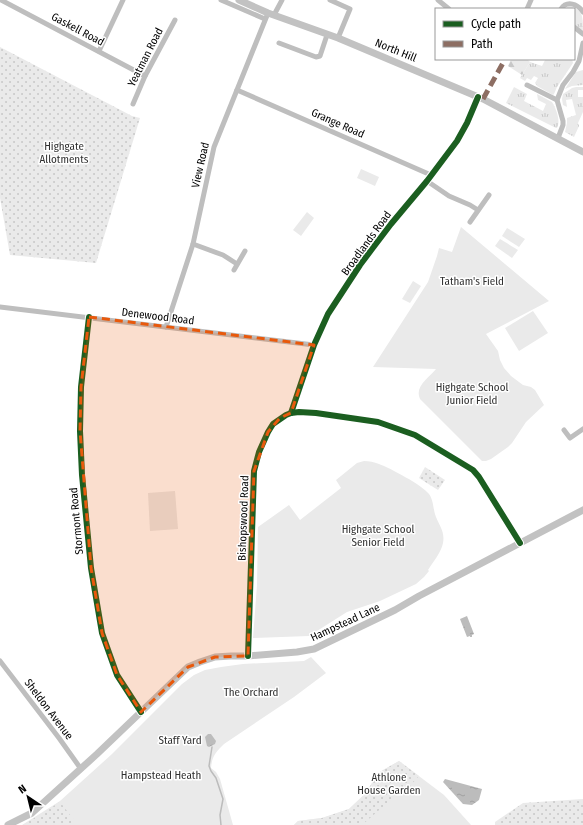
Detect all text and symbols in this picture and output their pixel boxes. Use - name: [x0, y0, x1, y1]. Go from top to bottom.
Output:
- legend: [435, 8, 575, 60]
- street label: Gaskell Road: [49, 10, 106, 49]
- text: Cycle path: [471, 17, 521, 31]
- street label: Yeatman Road: [125, 26, 166, 89]
- street label: North Hill: [373, 36, 419, 65]
- text: Path: [471, 37, 493, 51]
- street label: Grange Road: [309, 106, 366, 141]
- park label: Highgate Allotments: [40, 140, 89, 166]
- street label: View Road: [189, 141, 212, 189]
- street label: Broadlands Road: [339, 209, 394, 278]
- park label: Tatham's Field: [440, 275, 504, 288]
- street label: Denewood Road: [121, 306, 195, 327]
- park label: Highgate School Junior Field: [436, 381, 508, 407]
- street label: Bishopswood Road: [236, 475, 251, 561]
- street label: Stormont Road: [67, 487, 86, 555]
- park label: Highgate School Senior Field: [342, 523, 414, 549]
- street label: Hampstead Lane: [308, 601, 382, 644]
- street label: Sheldon Avenue: [22, 676, 76, 742]
- park label: The Orchard: [224, 686, 278, 699]
- park label: Staff Yard: [158, 734, 202, 747]
- park label: Hampstead Heath: [121, 769, 201, 782]
- park label: Athlone House Garden: [357, 771, 421, 797]
- north arrow: [8, 777, 48, 817]
- text: N: [16, 782, 29, 796]

